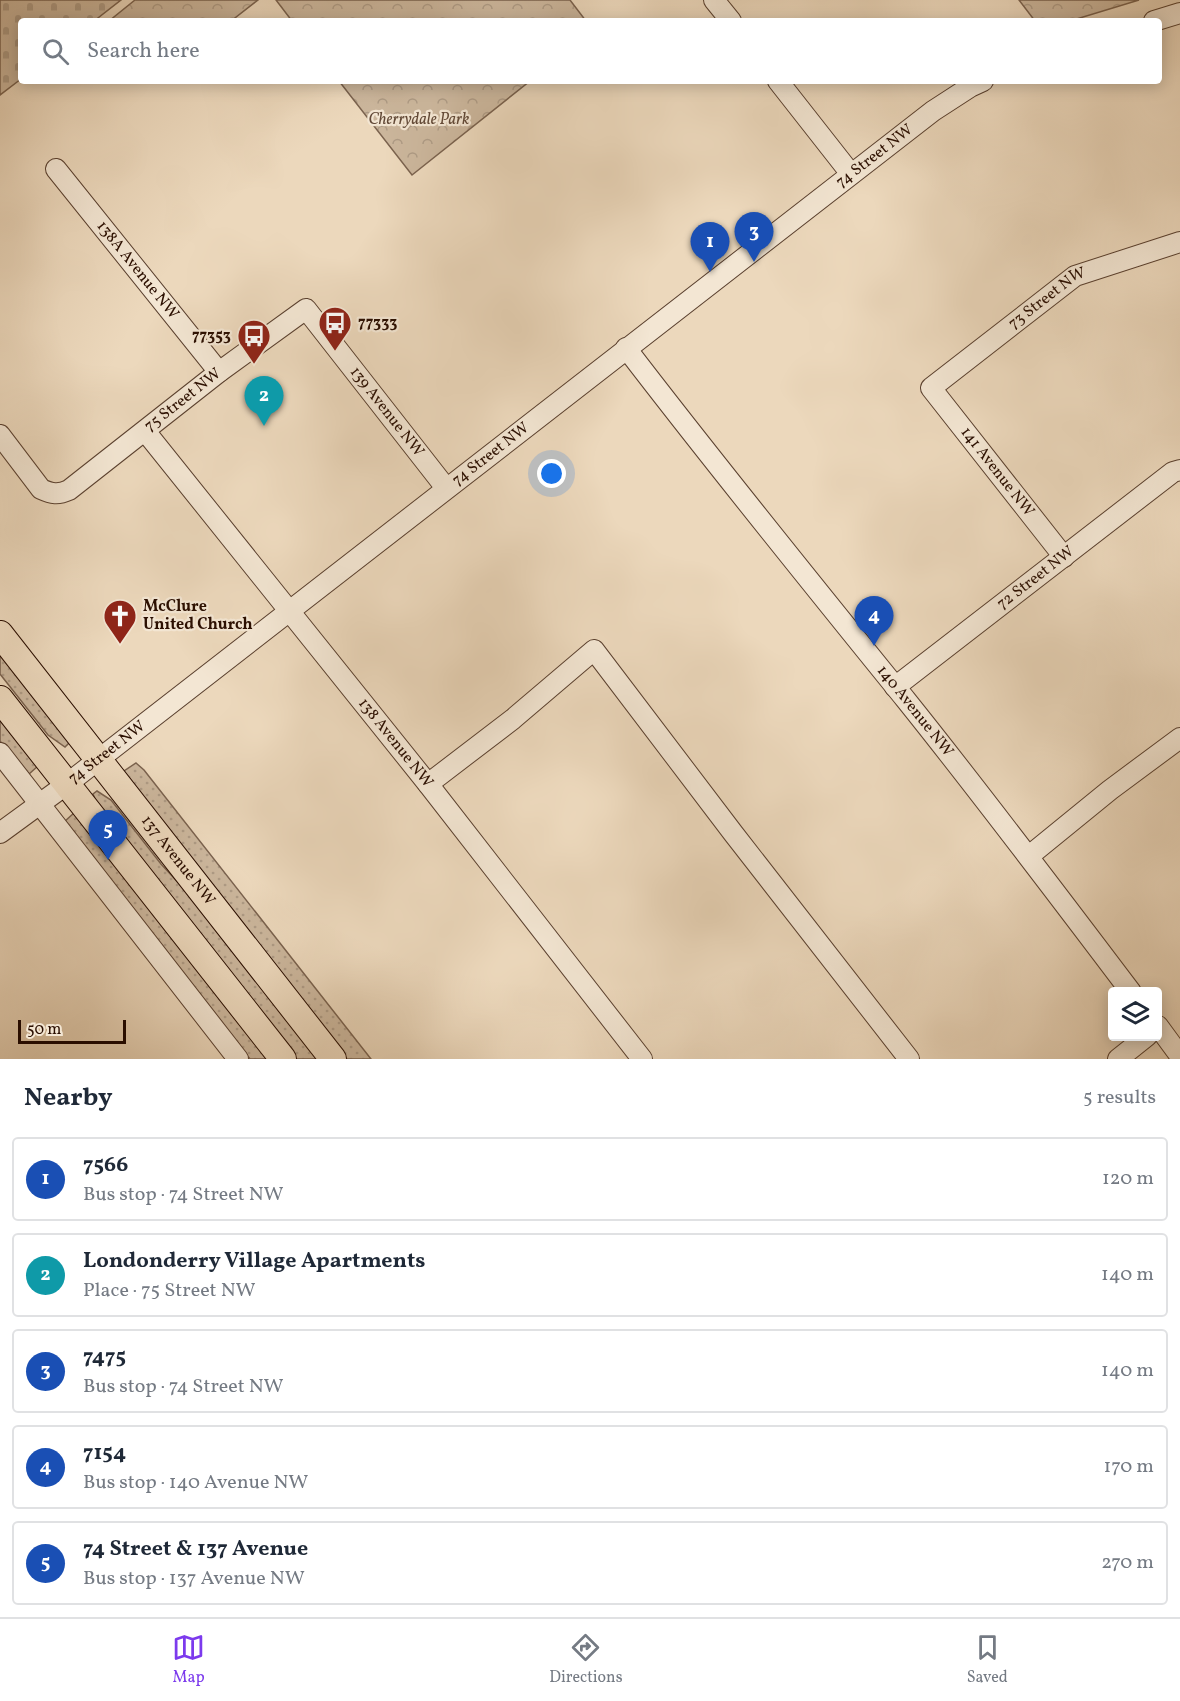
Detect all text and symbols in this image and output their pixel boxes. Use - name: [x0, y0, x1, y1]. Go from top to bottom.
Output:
- search box: [18, 18, 1162, 84]
- icon: search: [39, 35, 72, 68]
- text: Search here: [87, 36, 200, 67]
- park label: Cherrydale Park: [368, 109, 470, 131]
- street label: 74 Street NW: [832, 119, 918, 193]
- pin: 3: [734, 212, 774, 262]
- street label: 138A Avenue NW: [91, 216, 184, 324]
- pin: 1: [690, 222, 730, 272]
- street label: 73 Street NW: [1004, 262, 1088, 335]
- bus stop icon: 77333: [317, 305, 353, 352]
- place label: 77333: [358, 312, 397, 334]
- bus stop icon: 77353: [236, 318, 272, 365]
- place label: 77353: [192, 325, 231, 347]
- street label: 139 Avenue NW: [344, 362, 429, 462]
- street label: 75 Street NW: [140, 363, 226, 437]
- pin: 2: [244, 376, 284, 426]
- street label: 74 Street NW: [448, 418, 534, 491]
- street label: 141 Avenue NW: [955, 422, 1039, 522]
- your location: [537, 459, 566, 488]
- street label: 72 Street NW: [993, 541, 1079, 615]
- place label: McClure United Church: [143, 596, 253, 636]
- pin: 4: [854, 596, 894, 646]
- church icon: McClure United Church: [102, 598, 138, 645]
- street label: 140 Avenue NW: [871, 661, 958, 762]
- street label: 138 Avenue NW: [352, 694, 438, 793]
- street label: 74 Street NW: [64, 716, 150, 790]
- pin: 5: [88, 810, 128, 860]
- street label: 137 Avenue NW: [135, 811, 220, 910]
- map controls: [1108, 987, 1162, 1041]
- button: layers: [1108, 987, 1162, 1041]
- scale bar: [18, 1017, 126, 1044]
- text: 50 m: [27, 1019, 61, 1041]
- text: Nearby: [24, 1080, 113, 1116]
- text: 5 results: [1083, 1084, 1156, 1112]
- text: 7566: [83, 1150, 128, 1181]
- text: 1: [41, 1165, 50, 1193]
- text: 120 m: [1102, 1165, 1154, 1193]
- text: Bus stop · 74 Street NW: [83, 1181, 284, 1209]
- text: Londonderry Village Apartments: [83, 1246, 425, 1277]
- text: 2: [40, 1261, 51, 1289]
- text: 140 m: [1101, 1261, 1154, 1289]
- text: Place · 75 Street NW: [83, 1277, 256, 1305]
- text: 7475: [83, 1342, 126, 1373]
- text: 3: [40, 1357, 51, 1385]
- text: 140 m: [1101, 1357, 1154, 1385]
- text: Bus stop · 74 Street NW: [83, 1373, 284, 1401]
- text: 7154: [83, 1438, 126, 1469]
- text: 4: [39, 1453, 52, 1481]
- text: 170 m: [1104, 1453, 1154, 1481]
- text: Bus stop · 140 Avenue NW: [83, 1469, 308, 1497]
- text: 74 Street & 137 Avenue: [83, 1534, 308, 1565]
- text: 5: [41, 1549, 50, 1577]
- text: 270 m: [1101, 1549, 1154, 1577]
- text: Bus stop · 137 Avenue NW: [83, 1565, 305, 1593]
- tab: Map: [172, 1631, 205, 1689]
- tab: Directions: [549, 1631, 623, 1689]
- tab: Saved: [967, 1631, 1008, 1689]

